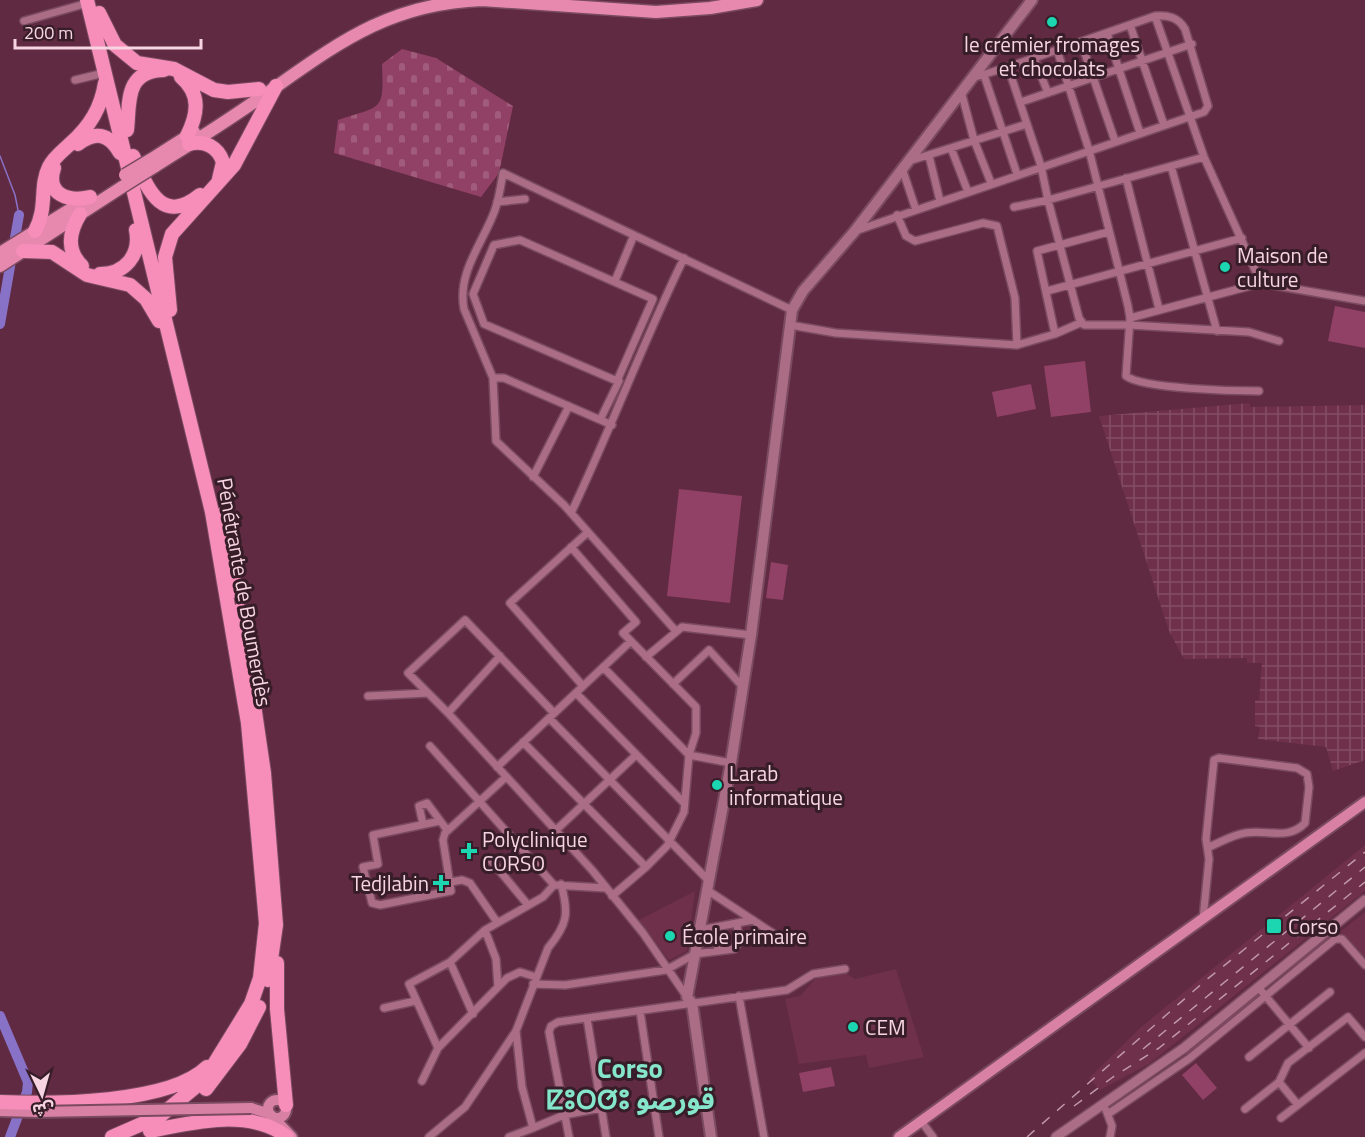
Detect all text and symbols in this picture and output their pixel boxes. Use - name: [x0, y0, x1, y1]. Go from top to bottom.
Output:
- scale bar: [15, 12, 201, 50]
- marker: le crémier fromages et chocolats: [1045, 15, 1059, 29]
- text: 200 m: [24, 19, 73, 46]
- place label: le crémier fromages et chocolats: [964, 28, 1140, 84]
- place label: Maison de culture: [1237, 239, 1328, 295]
- marker: Maison de culture: [1218, 260, 1232, 274]
- street label: Pénétrante de Boumerdès: [209, 475, 281, 709]
- place label: Larab informatique: [729, 757, 843, 813]
- marker: Larab informatique: [710, 778, 724, 792]
- place label: Polyclinique CORSO: [482, 823, 588, 879]
- marker: Polyclinique CORSO: [460, 842, 478, 860]
- place label: Tedjlabin: [351, 867, 429, 899]
- marker: Tedjlabin: [434, 876, 448, 890]
- place label: Corso: [1288, 910, 1338, 942]
- marker: Corso: [1265, 917, 1283, 935]
- place label: École primaire: [682, 920, 807, 952]
- marker: École primaire: [663, 929, 677, 943]
- place label: CEM: [865, 1011, 906, 1043]
- marker: CEM: [846, 1020, 860, 1034]
- district label: Corso ⵇⵓⵔⵚⵓ قورصو: [545, 1047, 715, 1119]
- north arrow: [12, 1065, 72, 1125]
- text: ش: [31, 1097, 55, 1123]

